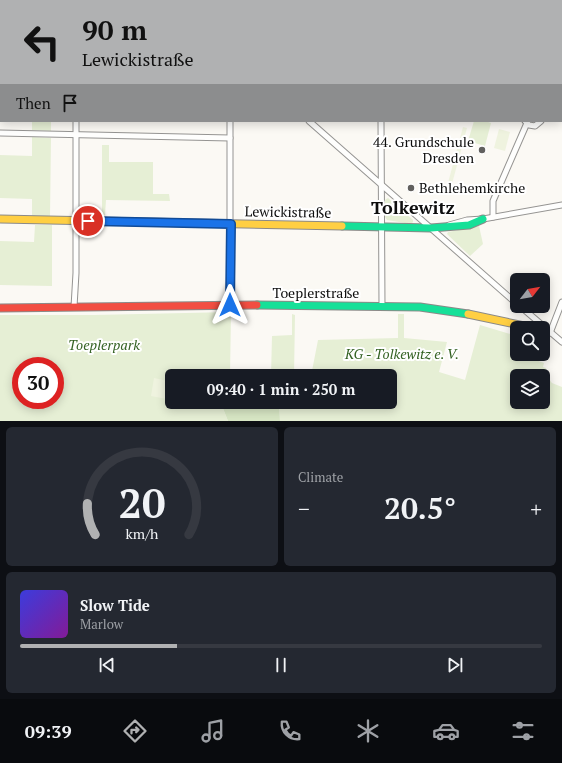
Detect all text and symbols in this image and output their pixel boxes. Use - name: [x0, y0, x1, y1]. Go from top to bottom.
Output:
- text: 90 m: [82, 11, 147, 48]
- icon: left: [16, 16, 68, 68]
- text: Lewickistraße: [82, 47, 194, 71]
- icon: arrive: [59, 92, 81, 114]
- text: Then: [16, 93, 51, 113]
- place label: 44. Grundschule Dresden: [373, 132, 475, 167]
- marker: 44. Grundschule Dresden: [477, 145, 487, 155]
- place label: Bethlehemkirche: [419, 178, 525, 197]
- marker: Bethlehemkirche: [406, 183, 416, 193]
- district label: Tolkewitz: [371, 195, 455, 219]
- street label: Lewickistraße: [244, 201, 332, 222]
- pin: [71, 204, 105, 238]
- icon: arrive: [77, 210, 99, 232]
- north arrow: [510, 273, 550, 313]
- map controls: [510, 273, 550, 409]
- street label: Toeplerstraße: [273, 283, 359, 302]
- position arrow: [209, 284, 251, 326]
- button: search: [510, 321, 550, 361]
- park label: Toeplerpark: [68, 335, 140, 354]
- park label: KG - Tolkewitz e. V.: [344, 344, 459, 363]
- speed limit sign: 30: [12, 357, 64, 409]
- button: layers: [510, 369, 550, 409]
- text: 09:40 · 1 min · 250 m: [207, 379, 355, 399]
- text: Climate: [298, 468, 343, 486]
- text: 20: [118, 474, 166, 529]
- text: 20.5°: [384, 488, 456, 528]
- text: −: [298, 494, 310, 523]
- text: +: [530, 494, 542, 523]
- text: km/h: [126, 523, 159, 542]
- text: Slow Tide: [80, 595, 150, 615]
- text: Marlow: [80, 615, 123, 633]
- icon: previous: [96, 654, 118, 676]
- icon: pause: [270, 654, 292, 676]
- icon: next: [444, 654, 466, 676]
- icon: directions: [121, 717, 149, 745]
- icon: music: [199, 717, 227, 745]
- icon: phone: [276, 717, 304, 745]
- icon: climate: [354, 717, 382, 745]
- icon: car: [432, 717, 460, 745]
- icon: filters: [509, 717, 537, 745]
- text: 09:39: [25, 719, 72, 743]

